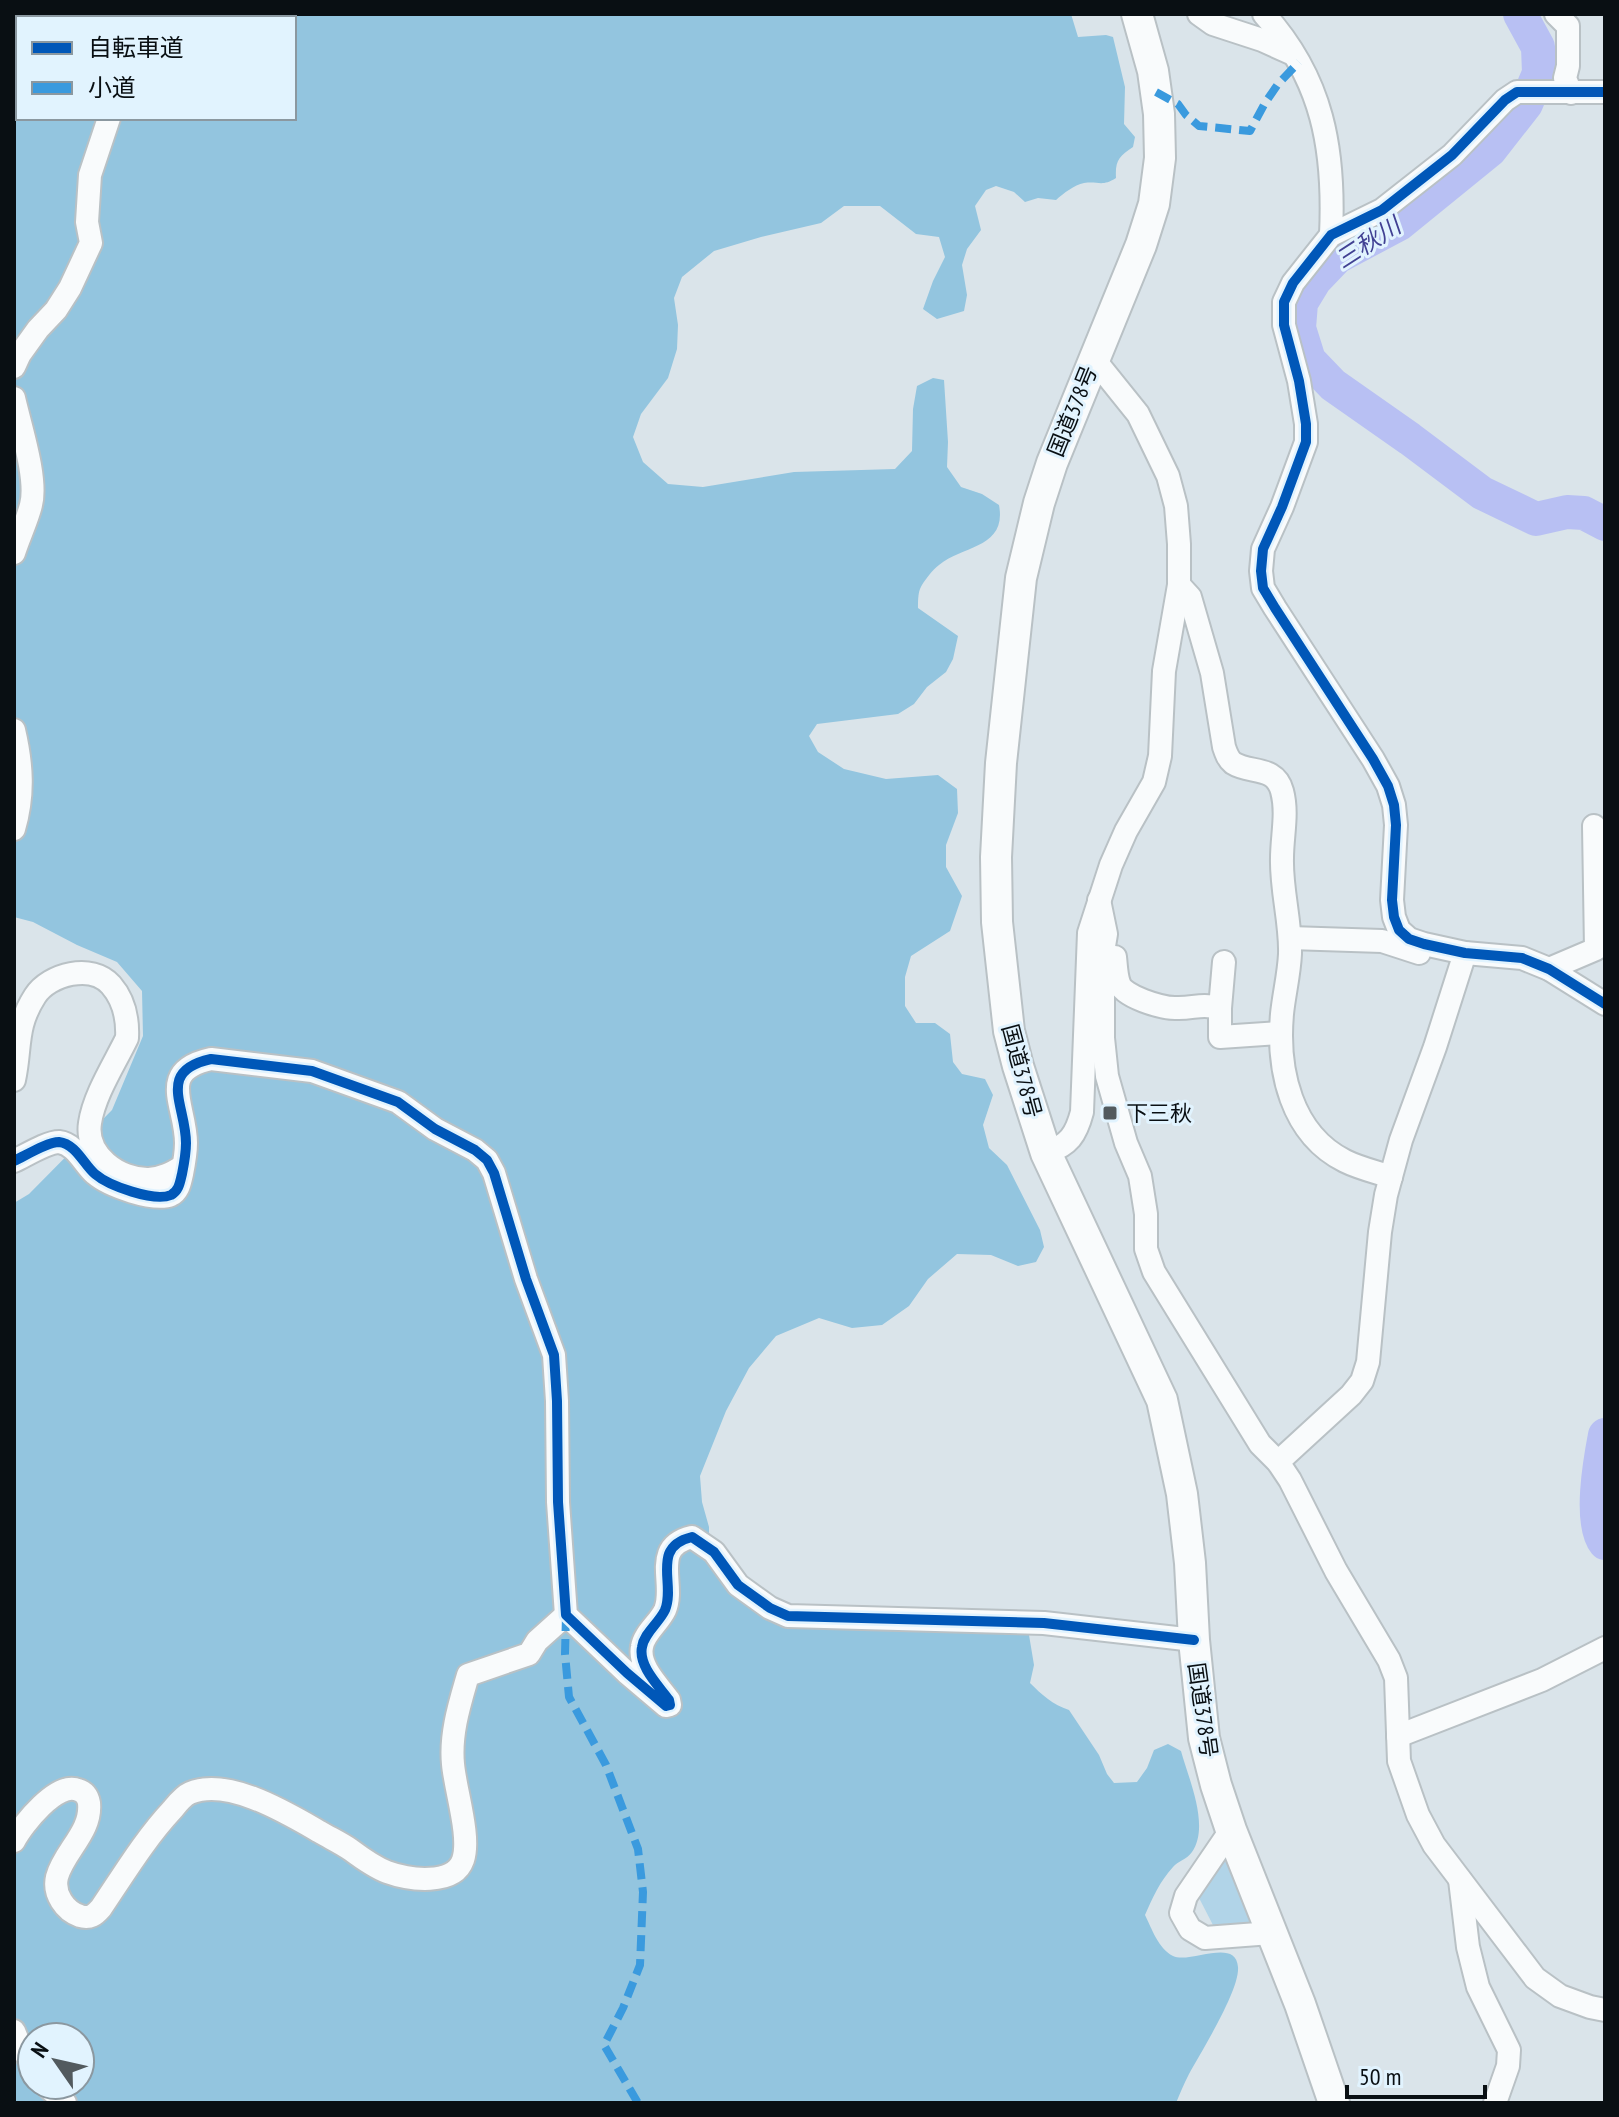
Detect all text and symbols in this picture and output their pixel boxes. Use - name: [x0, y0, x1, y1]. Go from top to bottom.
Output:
- legend: [16, 16, 296, 120]
- text: 自転車道: [88, 32, 184, 63]
- text: 小道: [88, 72, 136, 103]
- water label: 三秋川: [1329, 208, 1409, 275]
- street label: 国道378号: [1041, 361, 1103, 461]
- street label: 国道378号: [996, 1021, 1048, 1121]
- place label: 下三秋: [1126, 1099, 1192, 1127]
- marker: 下三秋: [1101, 1104, 1119, 1122]
- street label: 国道378号: [1182, 1661, 1224, 1759]
- north arrow: [16, 2021, 96, 2101]
- text: N: [24, 2037, 54, 2063]
- scale bar: [1347, 2049, 1485, 2099]
- text: 50 m: [1359, 2061, 1401, 2092]

